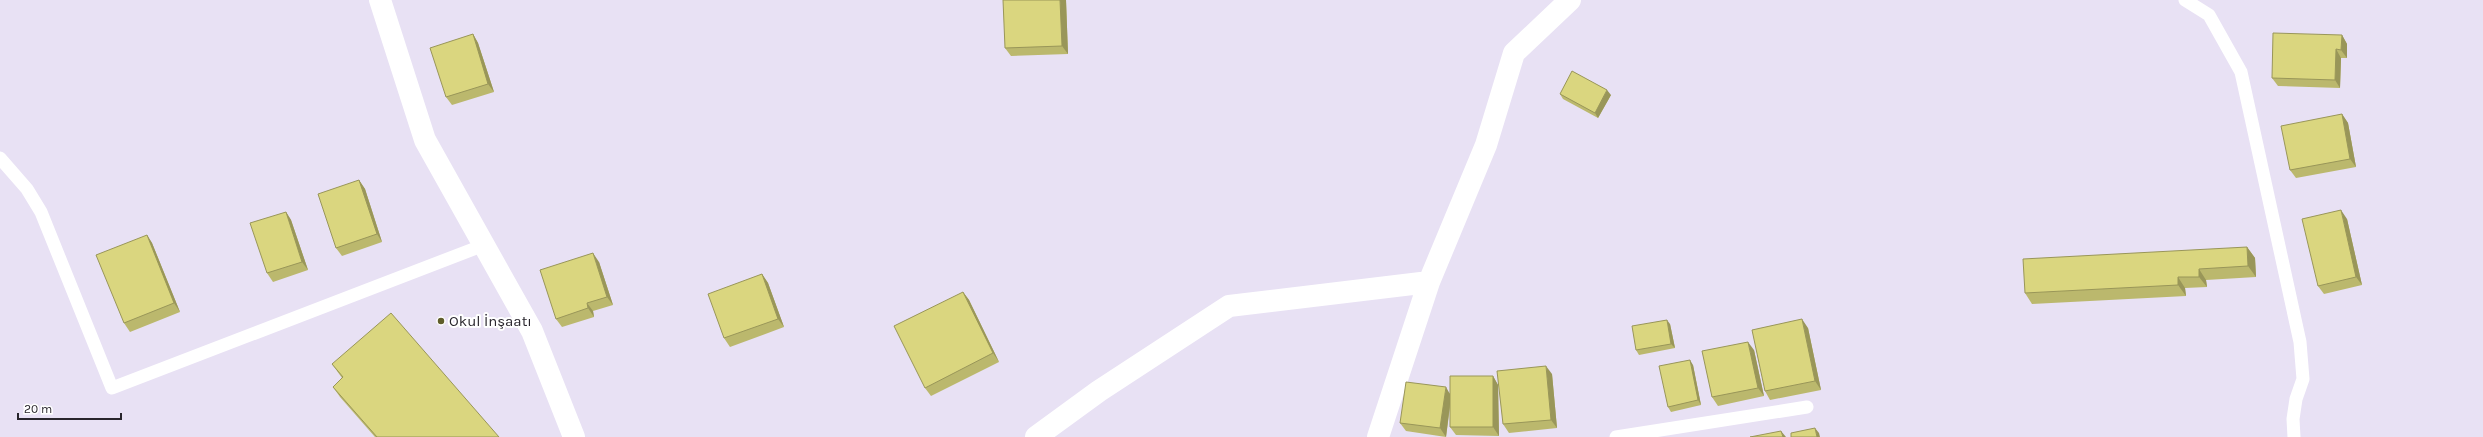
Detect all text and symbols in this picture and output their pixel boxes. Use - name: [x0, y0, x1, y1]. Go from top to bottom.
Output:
- place label: Okul İnşaatı: [449, 312, 532, 330]
- marker: Okul İnşaatı: [436, 316, 446, 326]
- scale bar: [18, 395, 121, 421]
- text: 20 m: [24, 402, 52, 416]

